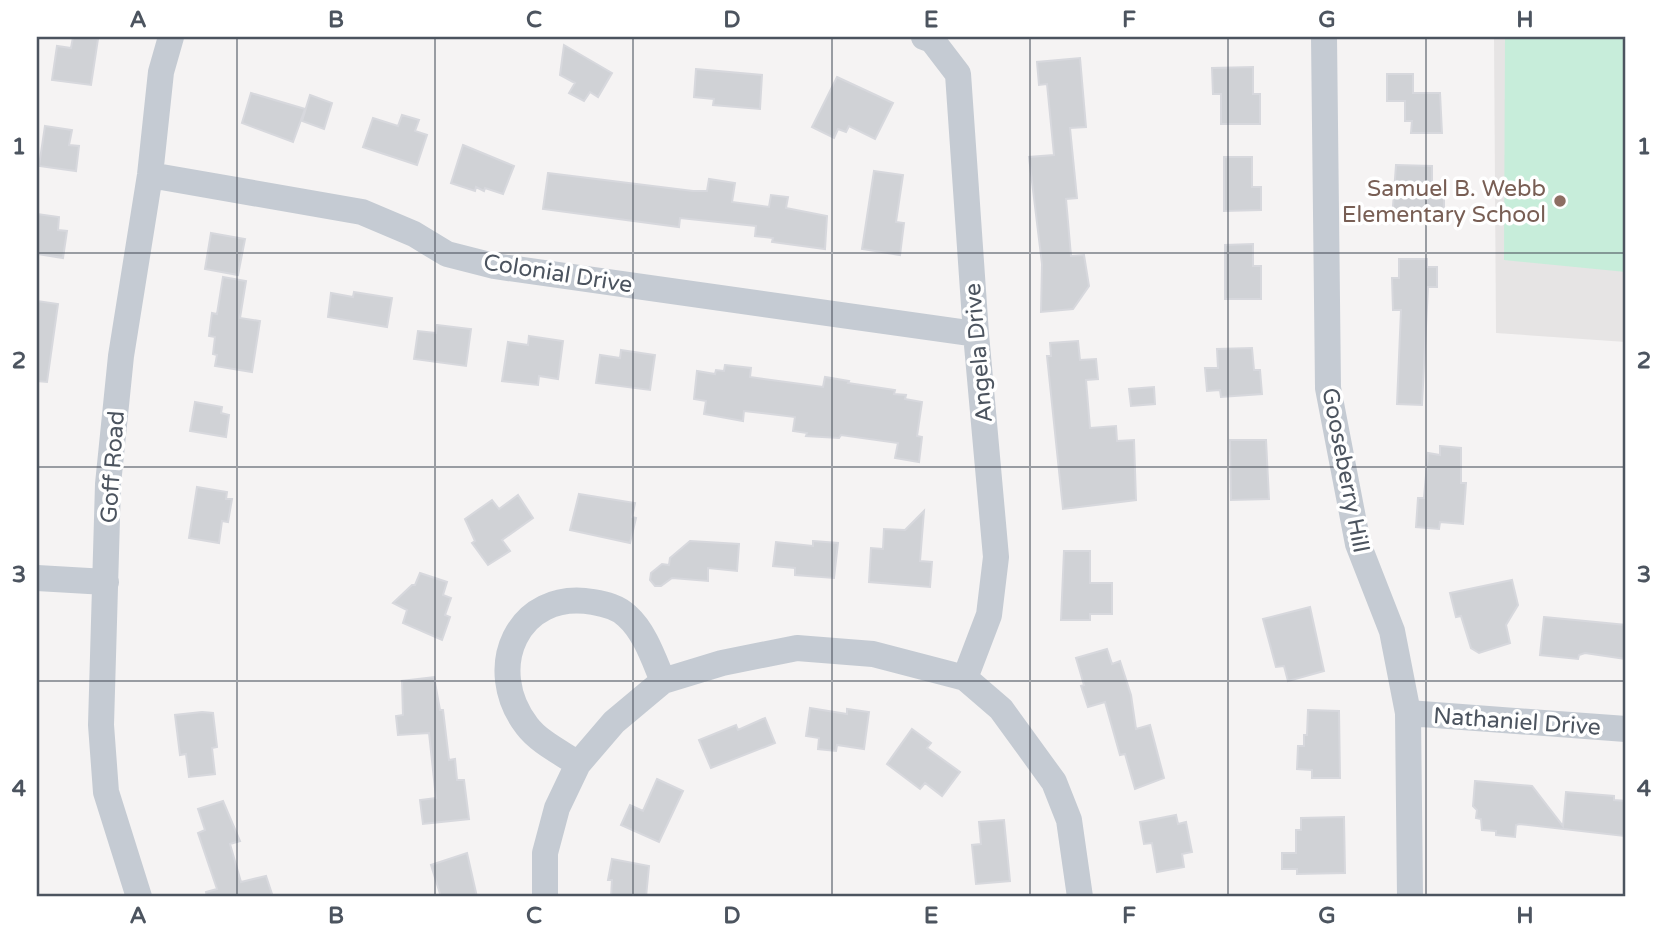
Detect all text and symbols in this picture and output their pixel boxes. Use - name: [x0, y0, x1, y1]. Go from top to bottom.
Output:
- text: A: [129, 6, 147, 34]
- text: B: [328, 6, 344, 34]
- text: C: [526, 6, 542, 34]
- text: D: [723, 6, 741, 34]
- text: E: [924, 6, 938, 34]
- text: F: [1122, 6, 1136, 34]
- text: G: [1318, 6, 1336, 34]
- text: H: [1516, 6, 1534, 34]
- text: 1: [12, 133, 26, 161]
- text: 1: [1637, 133, 1651, 161]
- place label: Samuel B. Webb Elementary School: [1342, 175, 1546, 229]
- marker: Samuel B. Webb Elementary School: [1552, 193, 1568, 209]
- street label: Colonial Drive: [481, 248, 634, 300]
- street label: Angela Drive: [959, 282, 999, 424]
- text: 2: [12, 347, 26, 375]
- text: 2: [1637, 347, 1651, 375]
- street label: Gooseberry Hill: [1315, 385, 1375, 555]
- street label: Goff Road: [95, 410, 131, 524]
- text: 3: [12, 561, 26, 589]
- text: 3: [1637, 561, 1651, 589]
- street label: Nathaniel Drive: [1432, 702, 1602, 742]
- text: 4: [12, 775, 27, 803]
- text: 4: [1637, 775, 1652, 803]
- text: A: [129, 902, 147, 930]
- text: B: [328, 902, 344, 930]
- text: C: [526, 902, 542, 930]
- text: D: [723, 902, 741, 930]
- text: E: [924, 902, 938, 930]
- text: F: [1122, 902, 1136, 930]
- text: G: [1318, 902, 1336, 930]
- text: H: [1516, 902, 1534, 930]

